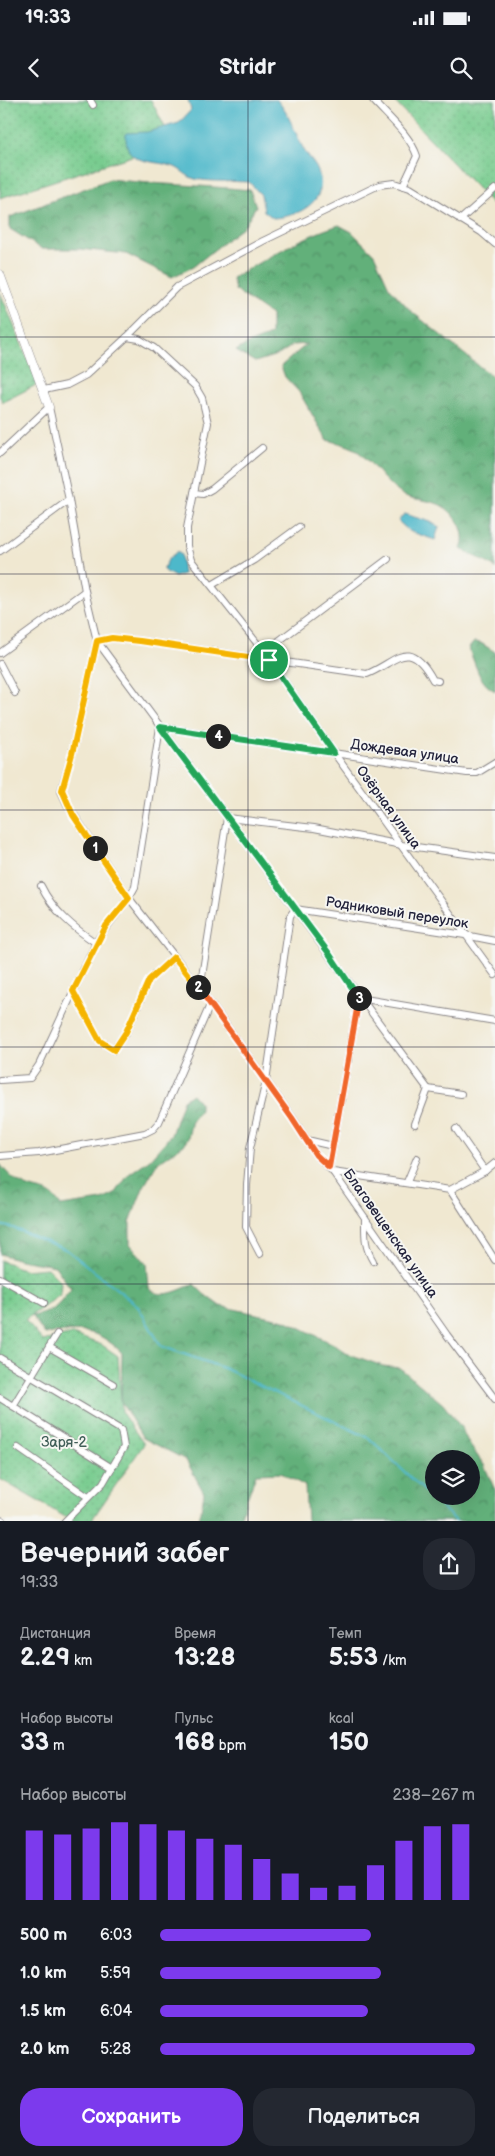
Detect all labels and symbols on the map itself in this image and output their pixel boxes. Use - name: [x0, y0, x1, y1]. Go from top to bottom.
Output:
- pin: [248, 639, 290, 681]
- pin: 4: [206, 724, 230, 748]
- street label: Дождевая улица: [350, 735, 461, 768]
- street label: Озёрная улица: [353, 762, 425, 853]
- pin: 1: [82, 836, 108, 860]
- street label: Родниковый переулок: [324, 893, 470, 932]
- pin: 2: [186, 974, 210, 1000]
- pin: 3: [346, 986, 372, 1010]
- street label: Благовещенская улица: [340, 1166, 442, 1302]
- park label: Заря-2: [41, 1434, 88, 1451]

